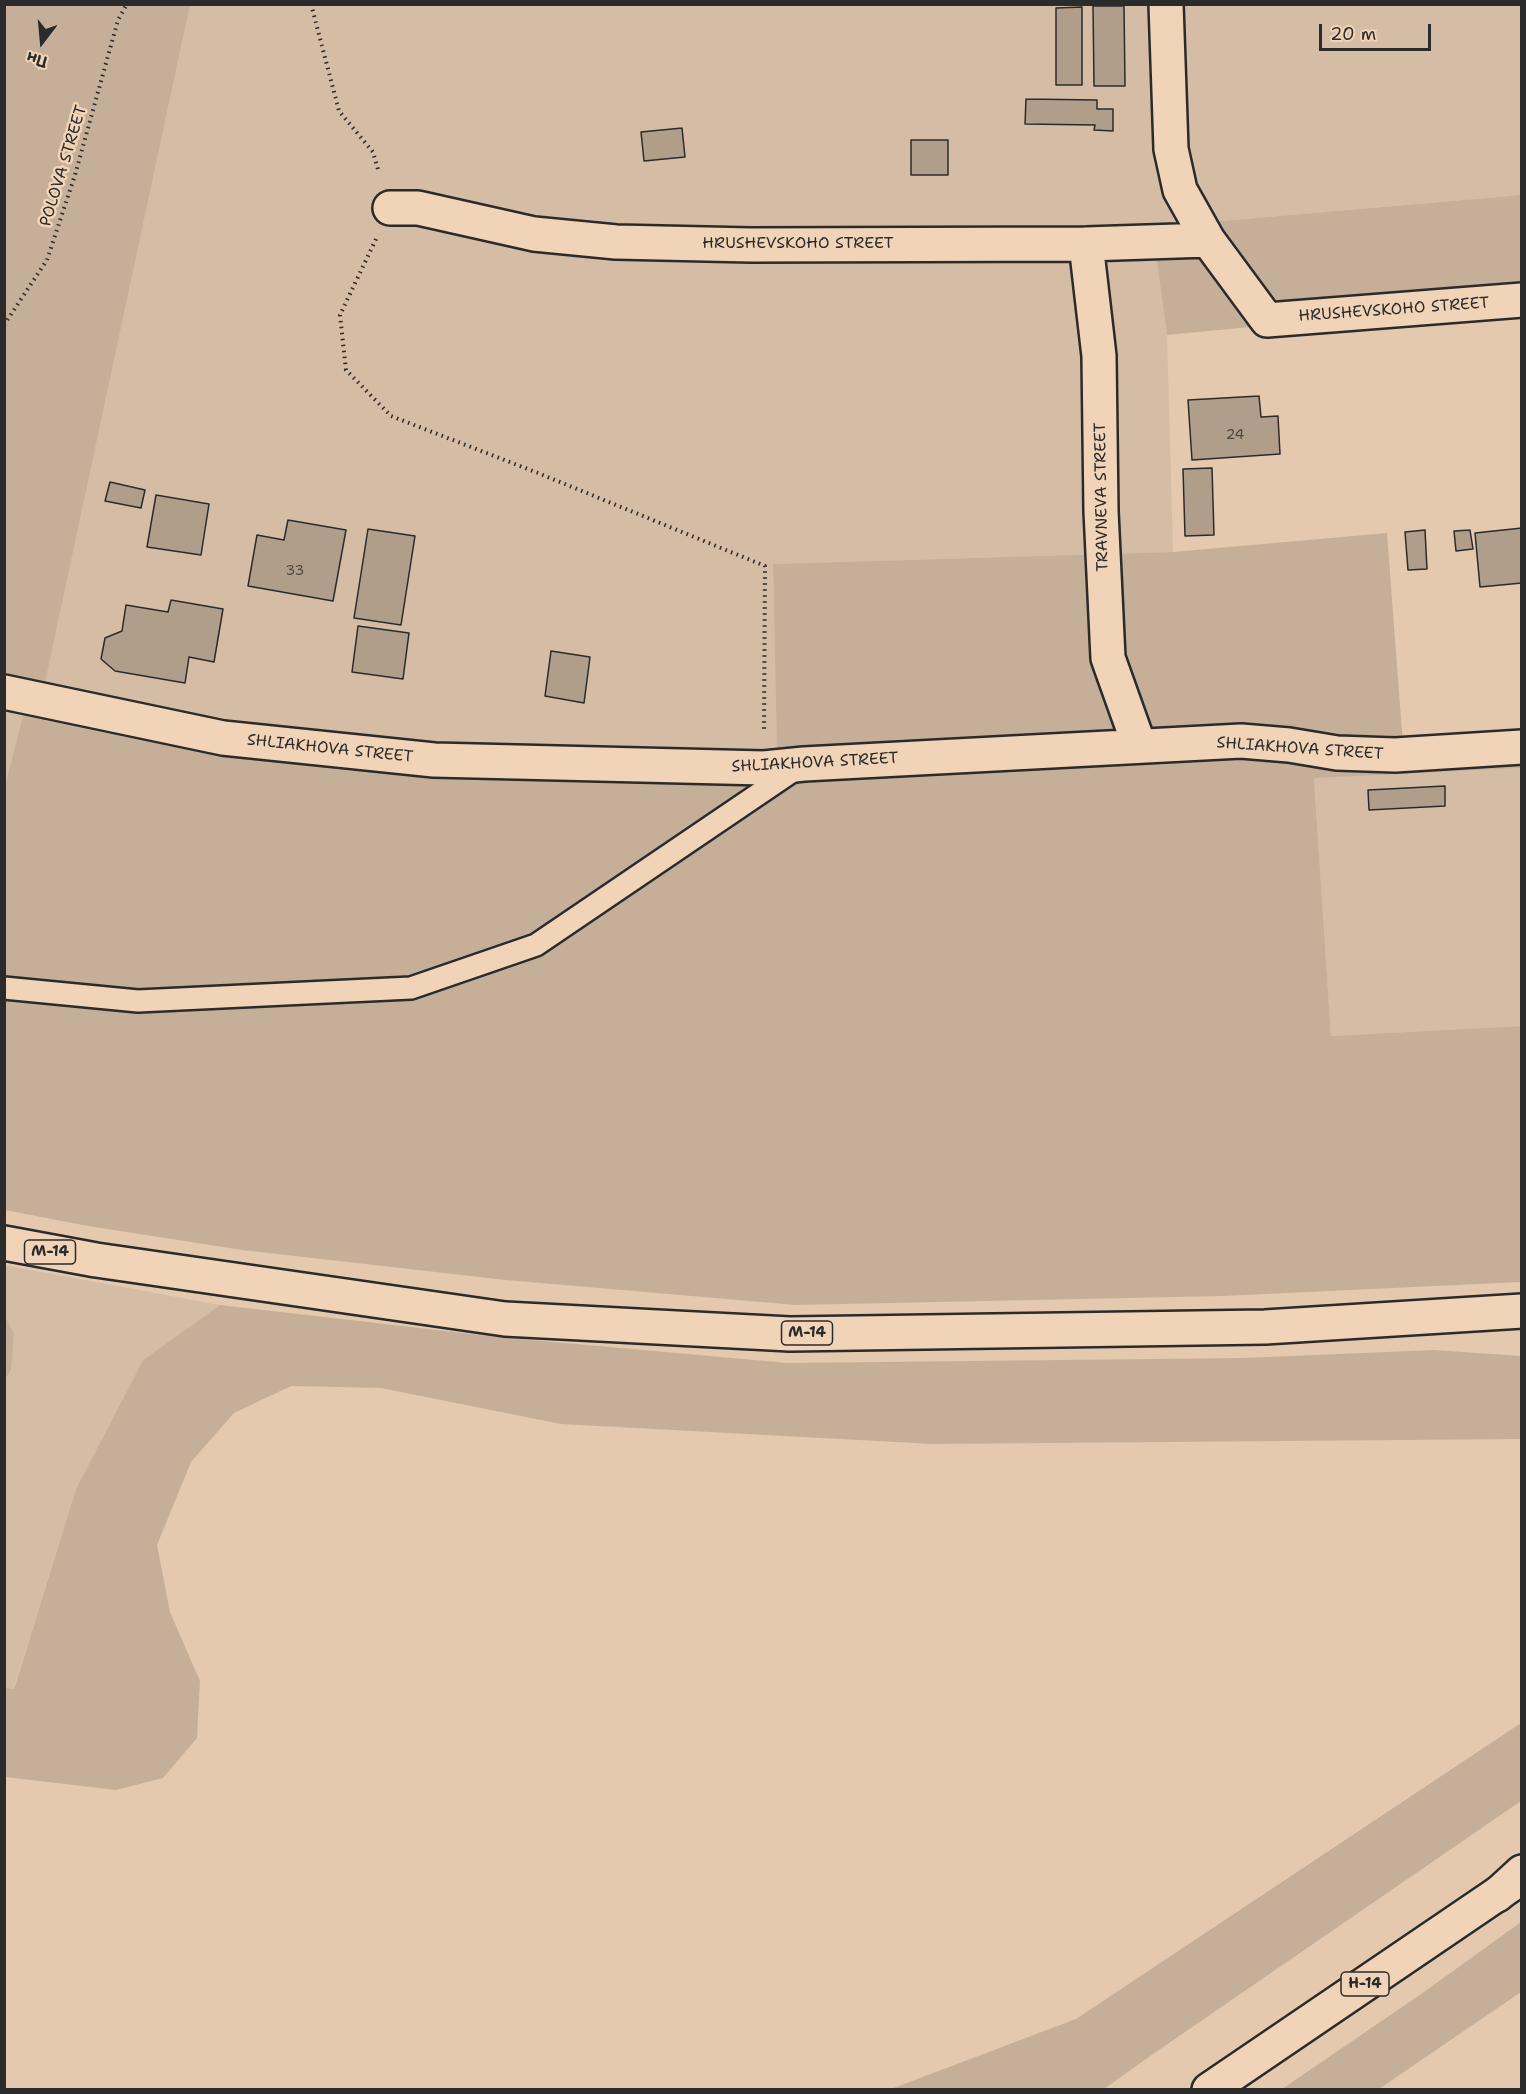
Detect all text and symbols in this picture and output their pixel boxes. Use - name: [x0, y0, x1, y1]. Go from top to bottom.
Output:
- north arrow: [12, 12, 72, 72]
- scale bar: [1322, 12, 1434, 50]
- text: 20 m: [1330, 22, 1376, 46]
- text: Пн: [24, 47, 50, 73]
- street label: POLOVA STREET: [36, 103, 92, 229]
- street label: HRUSHEVSKOHO STREET: [702, 234, 894, 254]
- street label: HRUSHEVSKOHO STREET: [1298, 294, 1490, 326]
- street label: TRAVNEVA STREET: [1091, 422, 1113, 572]
- house number: 24: [1226, 427, 1244, 443]
- house number: 33: [286, 563, 304, 579]
- street label: SHLIAKHOVA STREET: [246, 731, 414, 767]
- street label: SHLIAKHOVA STREET: [1216, 734, 1384, 764]
- street label: SHLIAKHOVA STREET: [731, 749, 899, 777]
- road number: М-14: [25, 1240, 76, 1264]
- road number: М-14: [782, 1321, 832, 1345]
- road number: Н-14: [1341, 1972, 1389, 1996]

